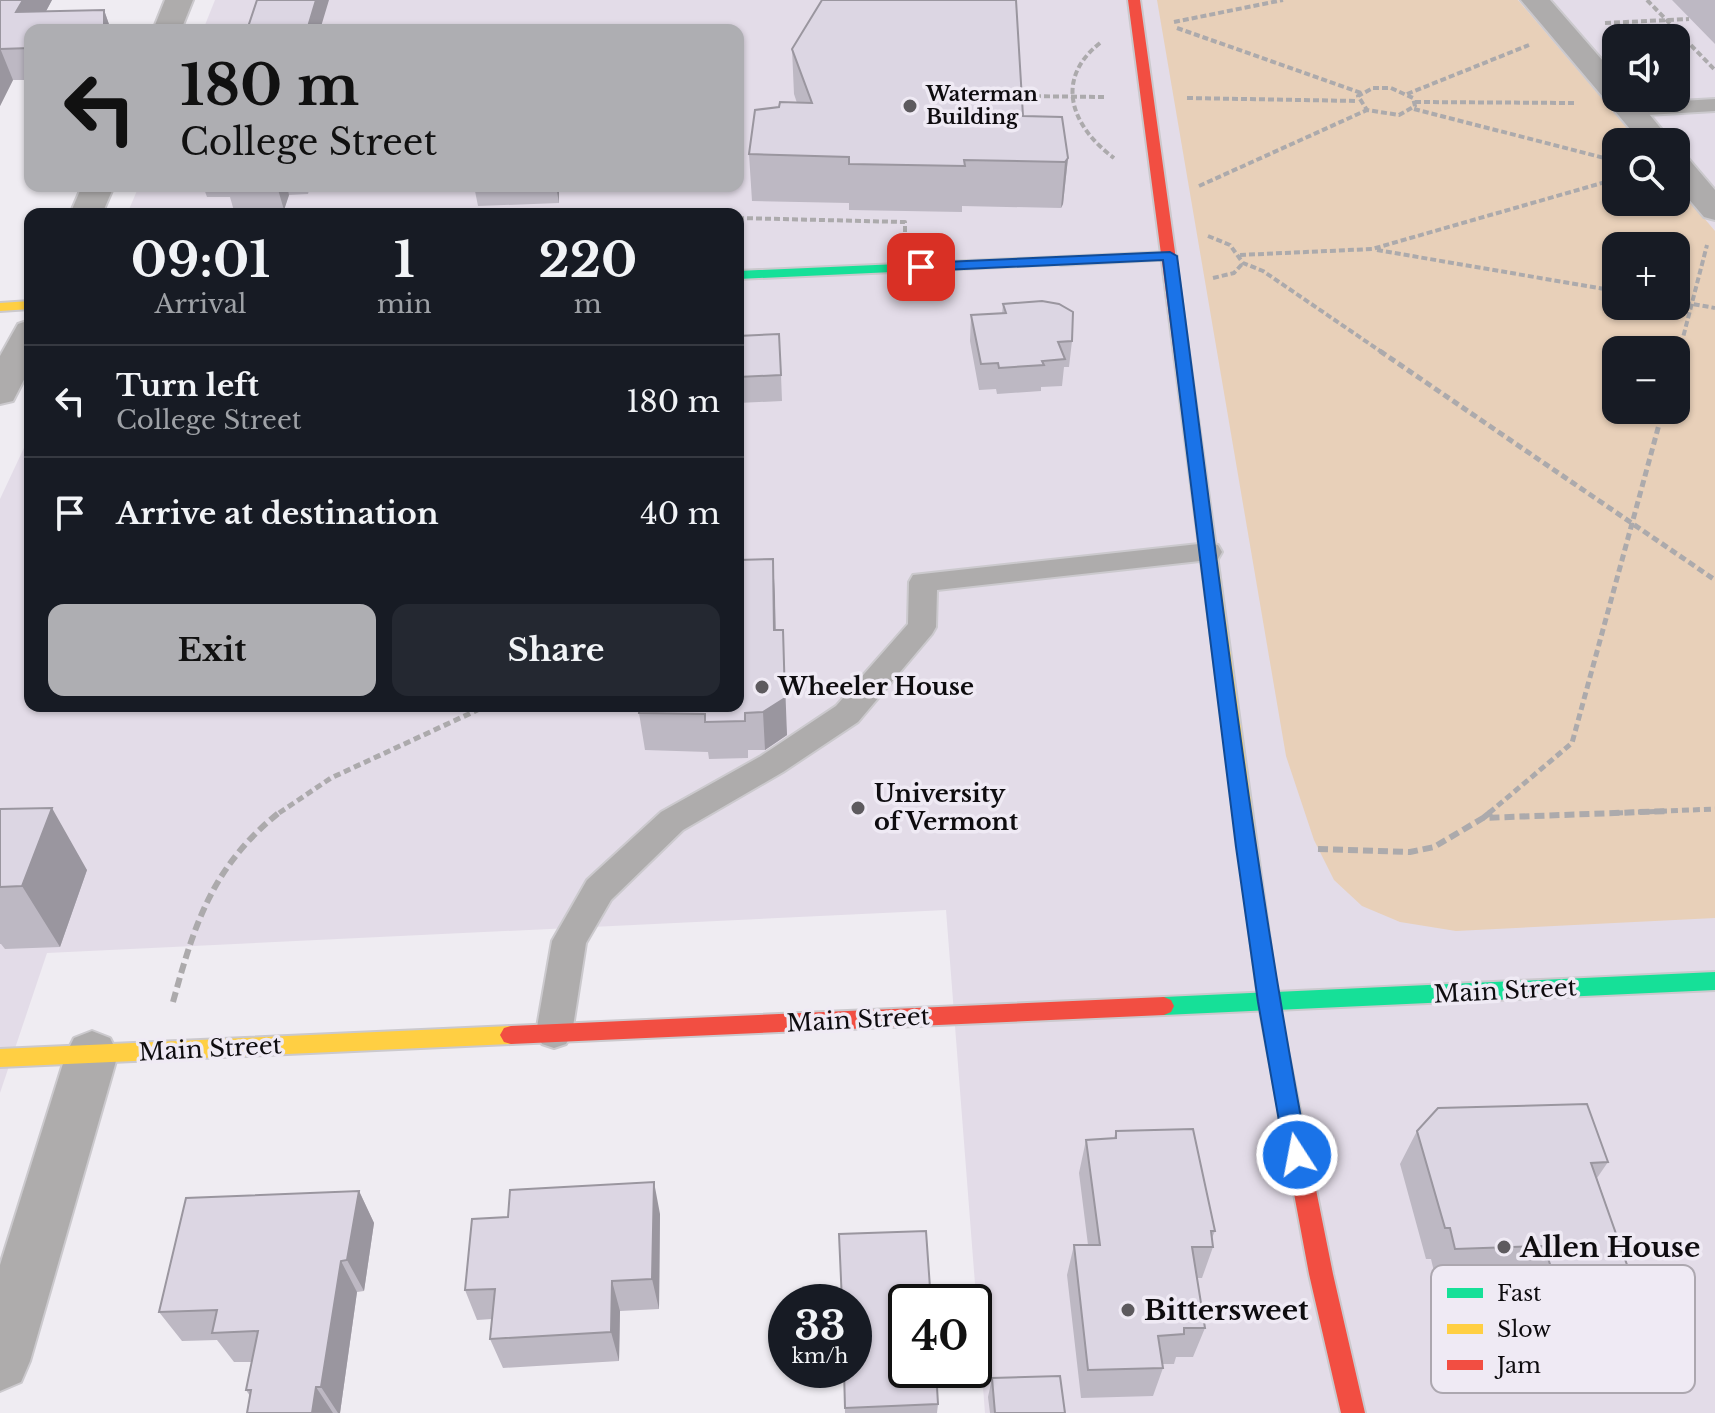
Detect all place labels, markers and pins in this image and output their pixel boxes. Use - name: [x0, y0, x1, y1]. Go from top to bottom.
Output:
- place label: Waterman Building: [925, 82, 1038, 129]
- marker: Waterman Building: [901, 97, 919, 115]
- pin: [887, 233, 955, 301]
- place label: Wheeler House: [777, 672, 974, 701]
- marker: Wheeler House: [753, 678, 771, 696]
- place label: University of Vermont: [874, 779, 1019, 836]
- marker: University of Vermont: [849, 799, 867, 817]
- place label: Allen House: [1519, 1230, 1700, 1265]
- marker: Allen House: [1495, 1238, 1513, 1256]
- place label: Bittersweet: [1144, 1293, 1309, 1328]
- marker: Bittersweet: [1119, 1301, 1137, 1319]

